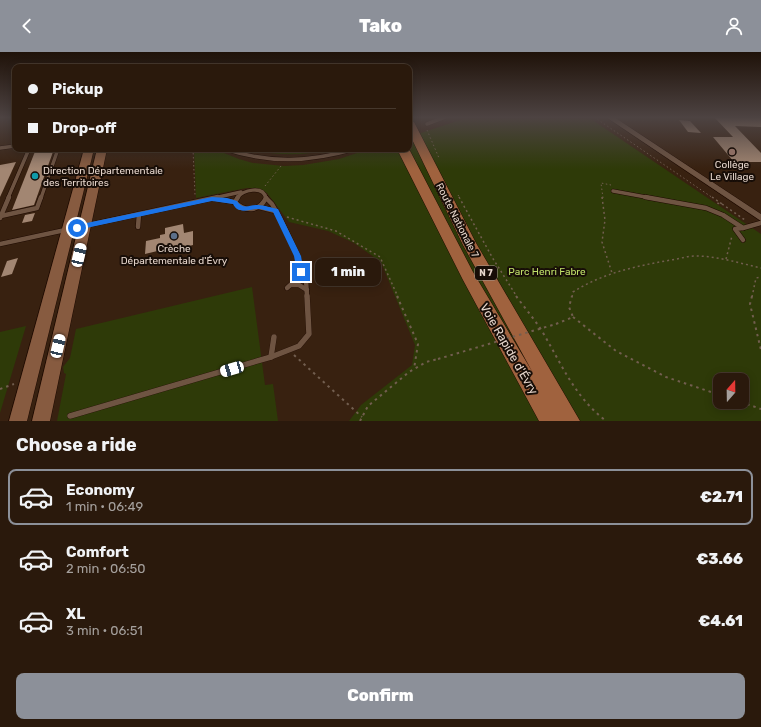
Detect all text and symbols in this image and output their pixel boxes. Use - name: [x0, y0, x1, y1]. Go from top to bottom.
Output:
- icon: back: [16, 15, 38, 37]
- text: Tako: [359, 15, 402, 37]
- icon: person: [723, 15, 745, 37]
- text: Pickup: [52, 80, 103, 98]
- text: Drop-off: [52, 119, 116, 137]
- marker: Collège Le Village: [727, 147, 737, 157]
- place label: Collège Le Village: [710, 159, 754, 183]
- place label: Direction Départementale des Territoires: [43, 165, 163, 189]
- marker: Direction Départementale des Territoires: [30, 171, 40, 181]
- street label: Route Nationale 7: [433, 181, 481, 260]
- route start: [68, 219, 86, 237]
- marker: Crèche Départementale d'Évry: [169, 231, 179, 241]
- car: [70, 242, 88, 268]
- place label: Crèche Départementale d'Évry: [121, 243, 228, 267]
- callout: 1 min: [315, 258, 381, 286]
- route end: [292, 263, 310, 281]
- text: 1 min: [331, 264, 365, 279]
- road number: N 7: [475, 266, 497, 280]
- park label: Parc Henri Fabre: [508, 266, 586, 278]
- street label: Voie Rapide d'Évry: [477, 301, 541, 397]
- car: [49, 333, 67, 359]
- car: [219, 360, 245, 378]
- north arrow: [713, 373, 749, 409]
- map controls: [713, 373, 749, 409]
- text: Choose a ride: [16, 434, 137, 456]
- icon: car: [18, 479, 54, 515]
- text: Economy: [66, 481, 135, 499]
- text: €2.71: [700, 488, 743, 506]
- text: 1 min · 06:49: [66, 499, 143, 514]
- icon: car: [18, 541, 54, 577]
- text: Comfort: [66, 543, 129, 561]
- text: €3.66: [696, 550, 743, 568]
- text: 2 min · 06:50: [66, 561, 145, 576]
- icon: car: [18, 603, 54, 639]
- text: XL: [66, 605, 85, 623]
- text: €4.61: [698, 612, 743, 630]
- text: 3 min · 06:51: [66, 623, 143, 638]
- button: Confirm: [16, 673, 745, 719]

